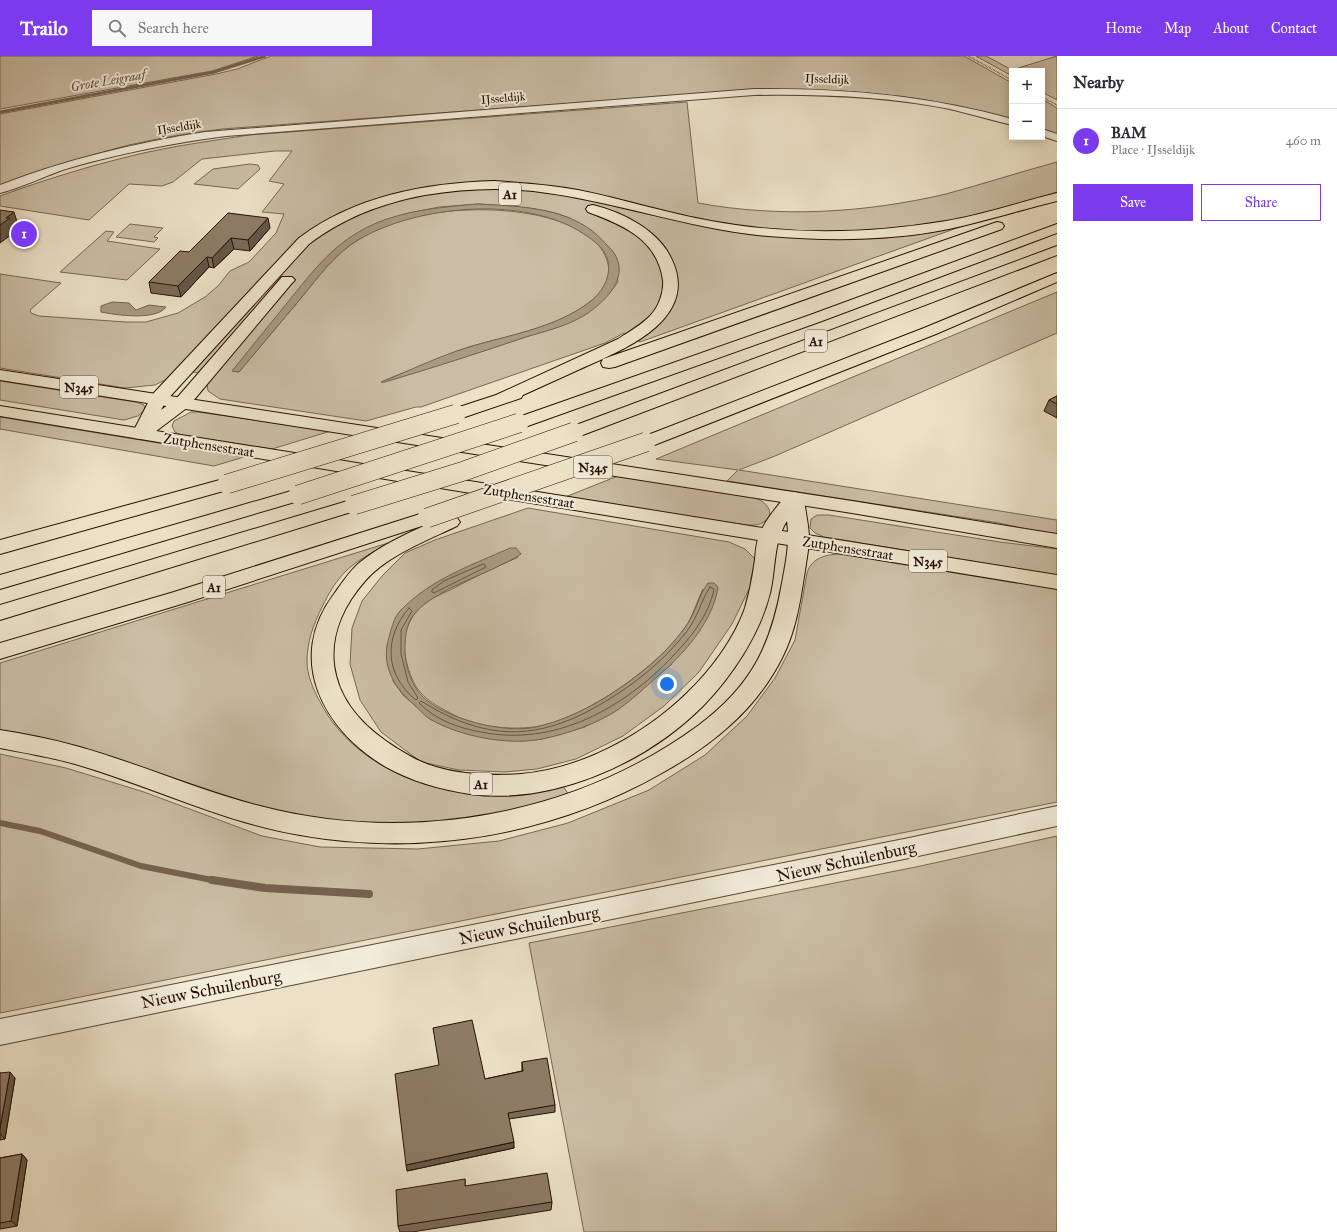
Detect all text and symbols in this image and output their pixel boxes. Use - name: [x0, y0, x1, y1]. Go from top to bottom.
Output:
- search box: [92, 10, 372, 46]
- text: Trailo: [20, 17, 68, 40]
- icon: search: [106, 17, 128, 39]
- text: Search here: [138, 19, 209, 37]
- text: Home: [1105, 20, 1142, 37]
- text: Map: [1164, 20, 1191, 37]
- text: About: [1213, 20, 1249, 37]
- text: Contact: [1271, 20, 1317, 37]
- water label: Grote Leigraaf: [70, 66, 150, 95]
- map controls: [1009, 68, 1045, 140]
- button: +: [1009, 68, 1045, 104]
- street label: IJsseldijk: [804, 71, 850, 88]
- text: Nearby: [1073, 72, 1124, 93]
- street label: IJsseldijk: [480, 89, 526, 108]
- button: −: [1009, 104, 1045, 140]
- street label: IJsseldijk: [156, 117, 203, 138]
- text: BAM: [1111, 124, 1146, 142]
- text: 1: [1083, 133, 1089, 149]
- text: 460 m: [1286, 133, 1321, 149]
- text: Place · IJsseldijk: [1111, 142, 1195, 158]
- road number: A1: [499, 183, 521, 205]
- button: Save: [1073, 184, 1193, 221]
- button: Share: [1201, 184, 1321, 221]
- pin: 1: [11, 219, 37, 249]
- road number: A1: [805, 330, 827, 352]
- road number: N345: [60, 376, 98, 398]
- street label: Zutphensestraat: [162, 430, 256, 461]
- road number: N345: [574, 456, 612, 478]
- street label: Zutphensestraat: [482, 481, 576, 512]
- street label: Zutphensestraat: [801, 533, 895, 564]
- road number: N345: [909, 550, 947, 572]
- road number: A1: [203, 576, 225, 598]
- your location: [657, 674, 677, 694]
- road number: A1: [470, 773, 492, 795]
- street label: Nieuw Schuilenburg: [774, 836, 918, 887]
- street label: Nieuw Schuilenburg: [457, 902, 601, 949]
- street label: Nieuw Schuilenburg: [139, 966, 283, 1013]

